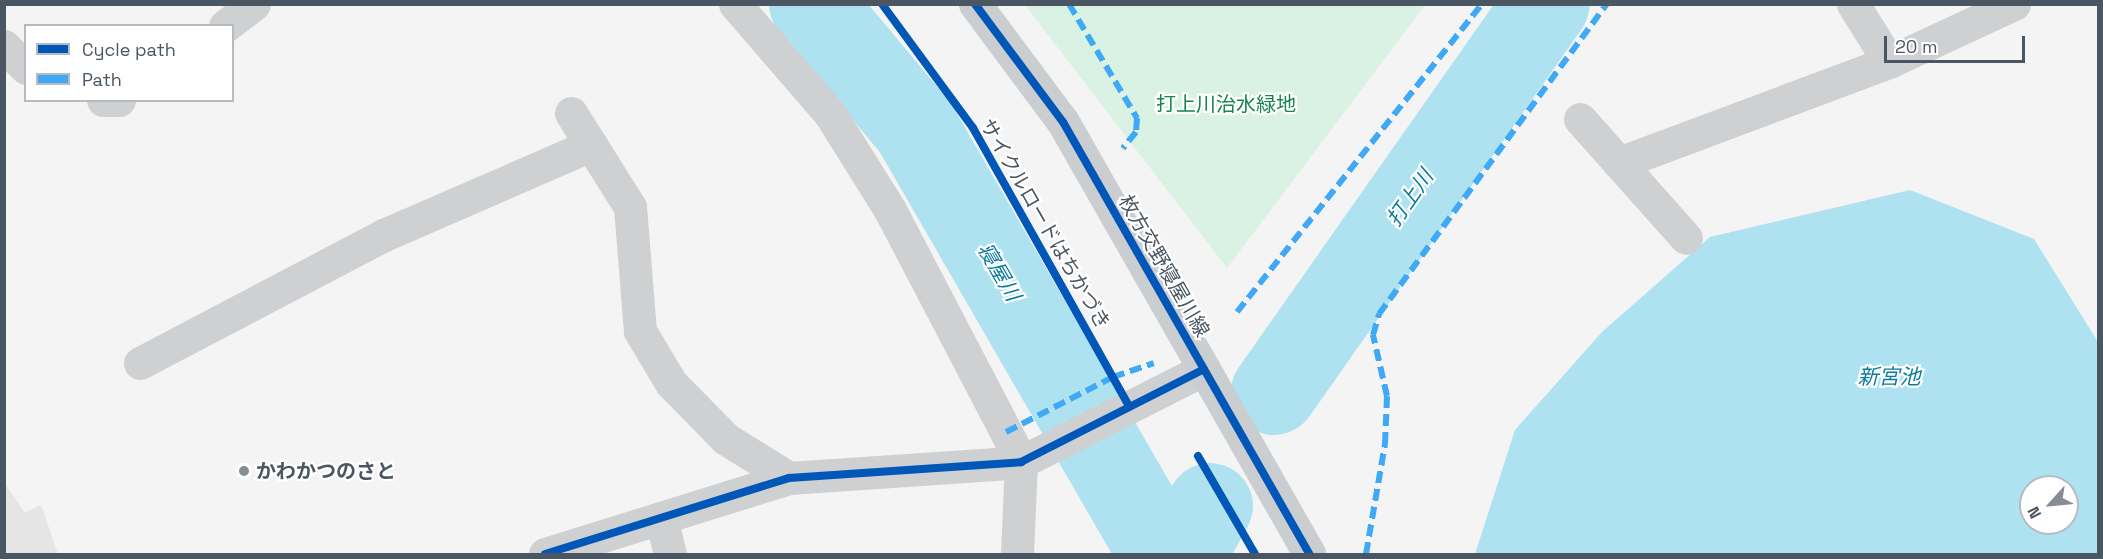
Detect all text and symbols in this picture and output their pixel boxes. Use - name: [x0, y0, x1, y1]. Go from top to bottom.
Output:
- legend: [24, 24, 234, 102]
- scale bar: [1887, 24, 2028, 62]
- text: 20 m: [1895, 35, 1938, 58]
- text: Cycle path: [82, 38, 176, 61]
- text: Path: [82, 68, 122, 91]
- park label: 打上川治水緑地: [1156, 92, 1296, 116]
- street label: サイクルロードはちかづき: [975, 114, 1115, 334]
- water label: 打上川: [1382, 165, 1438, 231]
- street label: 枚方交野寝屋川線: [1114, 191, 1214, 341]
- water label: 寝屋川: [972, 238, 1026, 306]
- water label: 新宮池: [1858, 364, 1920, 390]
- place label: かわかつのさと: [256, 459, 396, 483]
- marker: かわかつのさと: [237, 464, 251, 478]
- north arrow: [2019, 475, 2079, 535]
- text: N: [2023, 503, 2046, 522]

